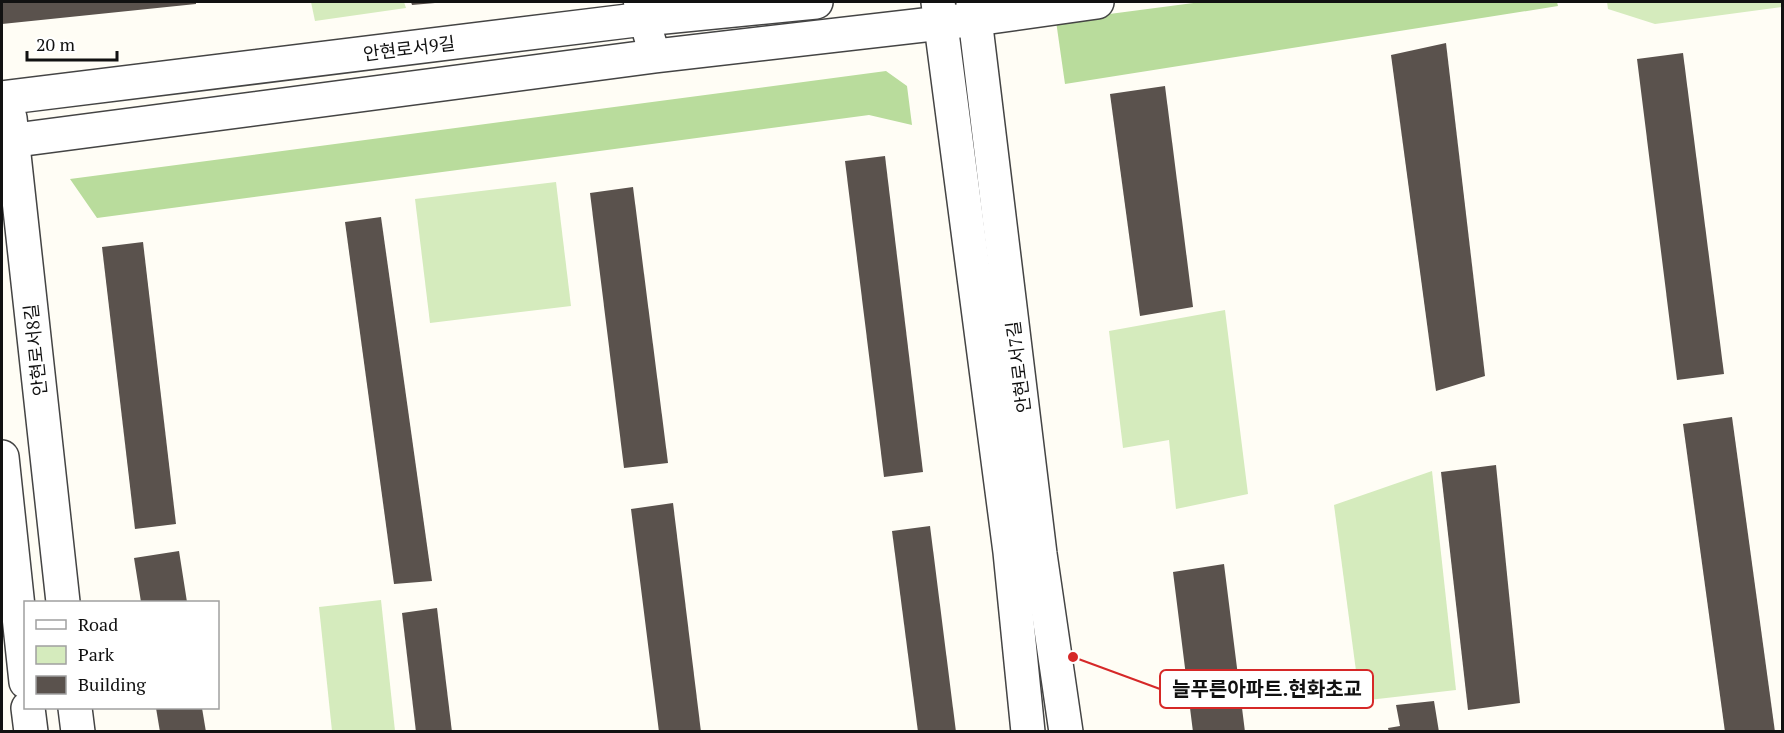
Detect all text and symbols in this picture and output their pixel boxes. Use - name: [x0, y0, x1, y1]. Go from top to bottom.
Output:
- scale bar: [27, 24, 117, 62]
- street label: 안현로서9길: [362, 30, 456, 66]
- text: 20 m: [36, 32, 76, 56]
- street label: 안현로서8길: [18, 303, 52, 397]
- street label: 안현로서7길: [1000, 320, 1036, 414]
- legend: [24, 601, 219, 709]
- text: Road: [78, 612, 118, 636]
- text: Park: [78, 642, 115, 666]
- callout: 늘푸른아파트.현화초교: [1160, 670, 1373, 708]
- text: Building: [78, 672, 146, 696]
- text: 늘푸른아파트.현화초교: [1172, 675, 1362, 702]

